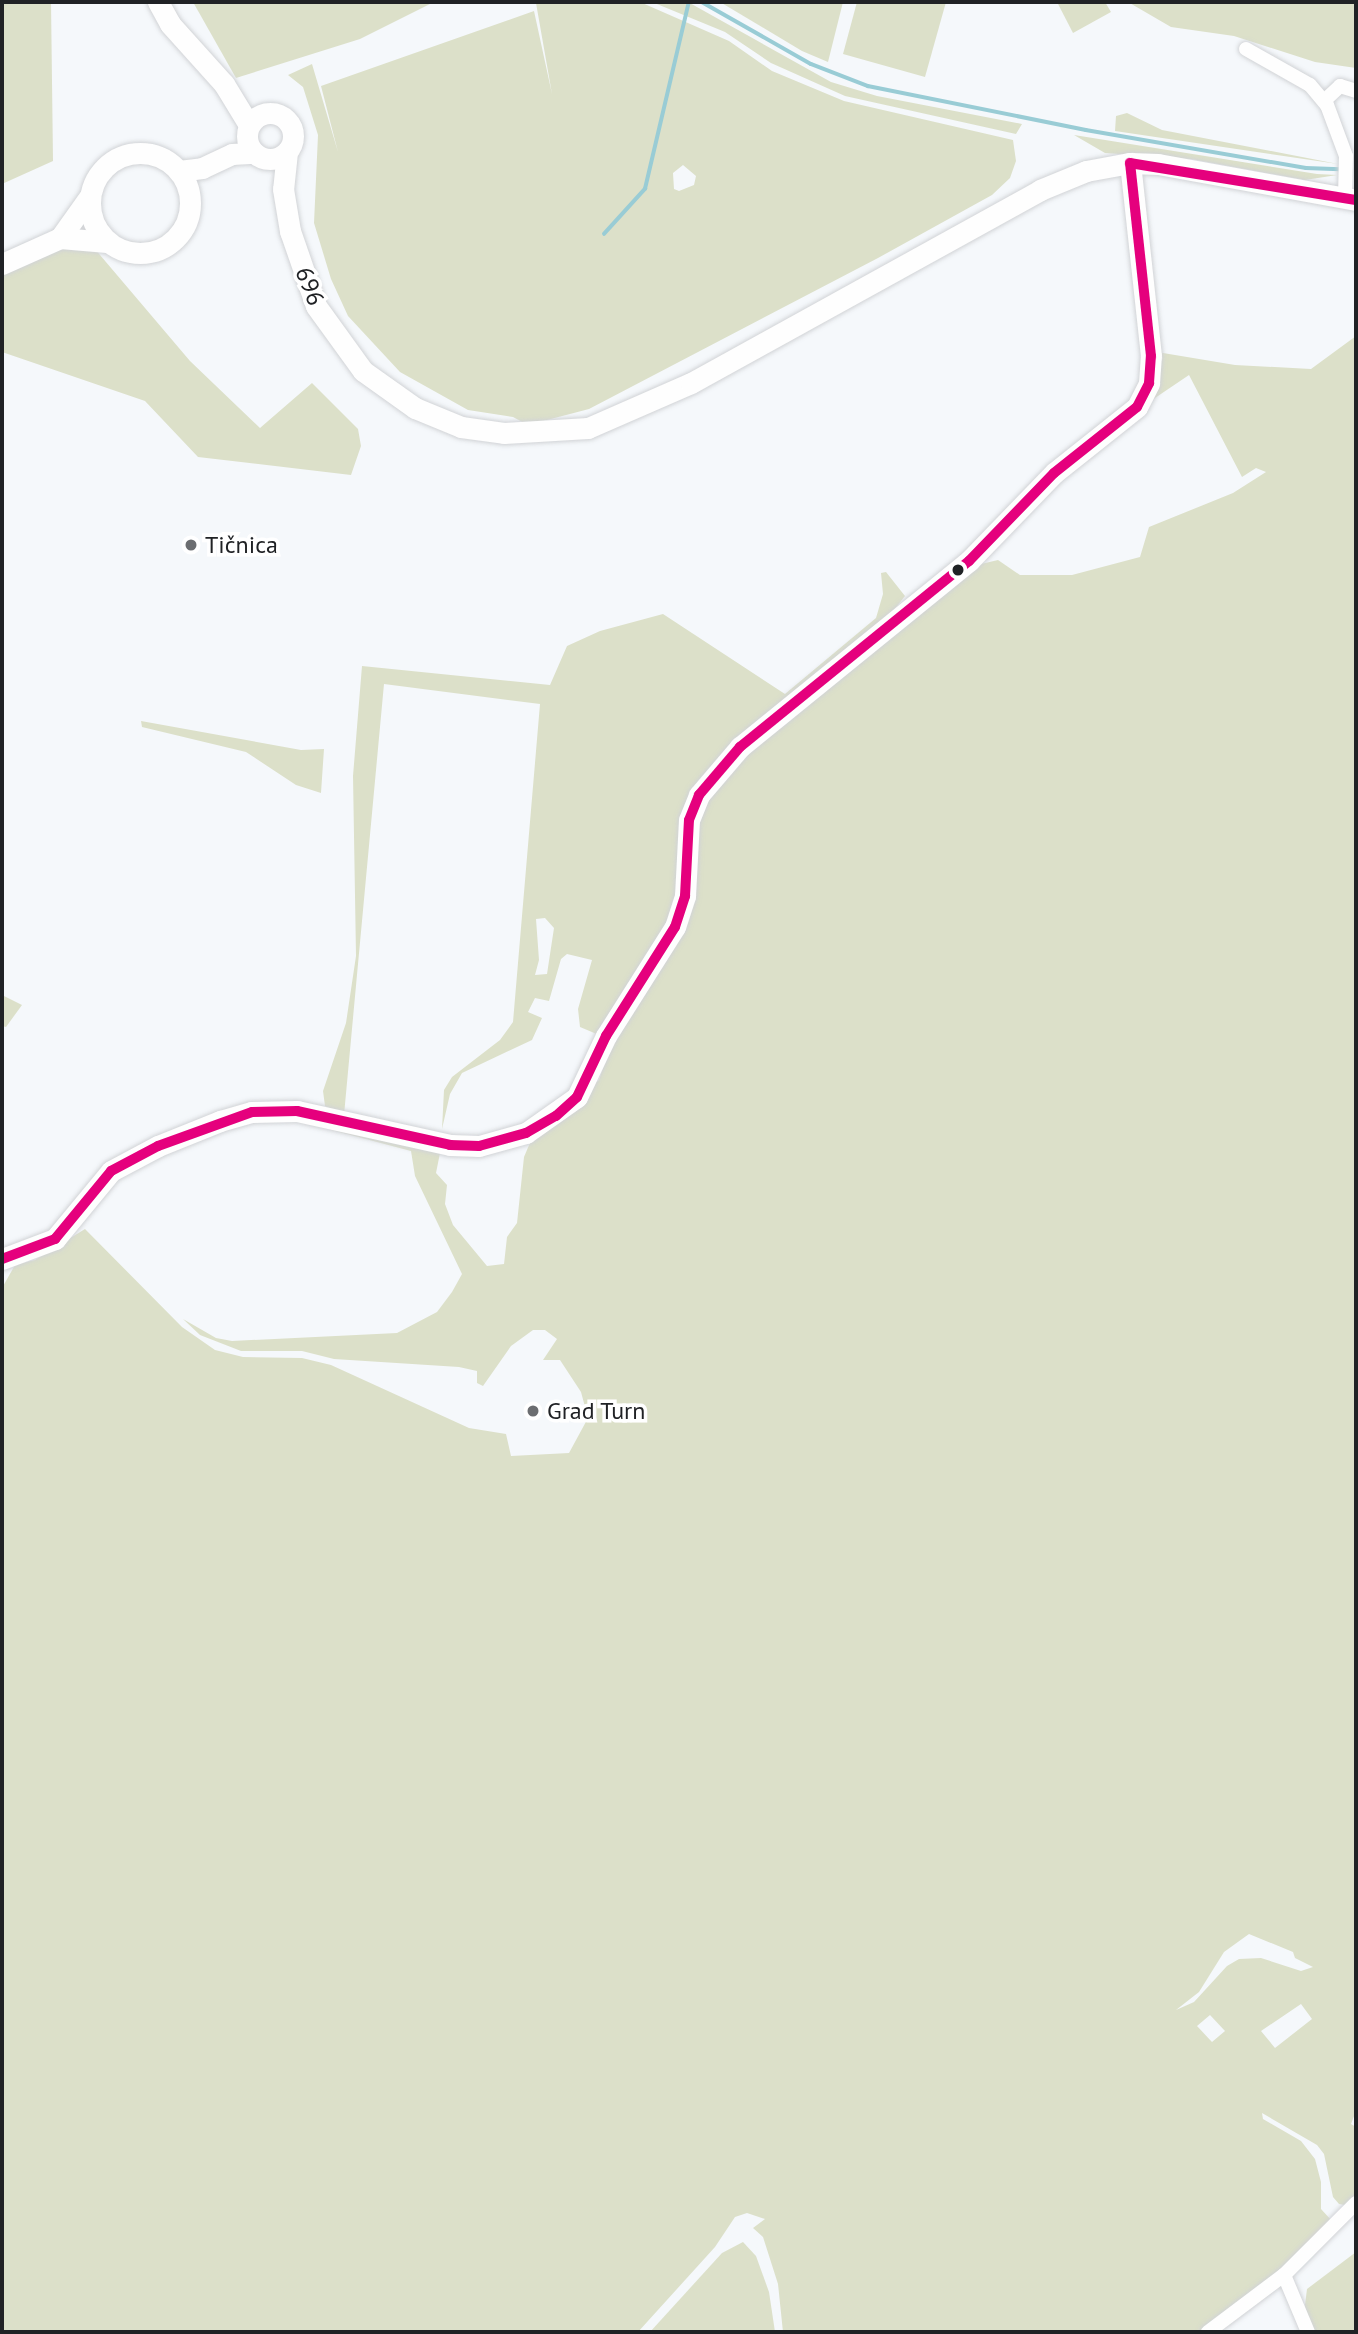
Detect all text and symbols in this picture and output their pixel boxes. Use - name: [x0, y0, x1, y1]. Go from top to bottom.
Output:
- street label: 696: [289, 262, 331, 310]
- place label: Tičnica: [205, 531, 278, 559]
- marker: Tičnica: [183, 537, 199, 553]
- unlabelled marker: [951, 563, 965, 577]
- place label: Grad Turn: [547, 1397, 646, 1425]
- marker: Grad Turn: [525, 1403, 541, 1419]

